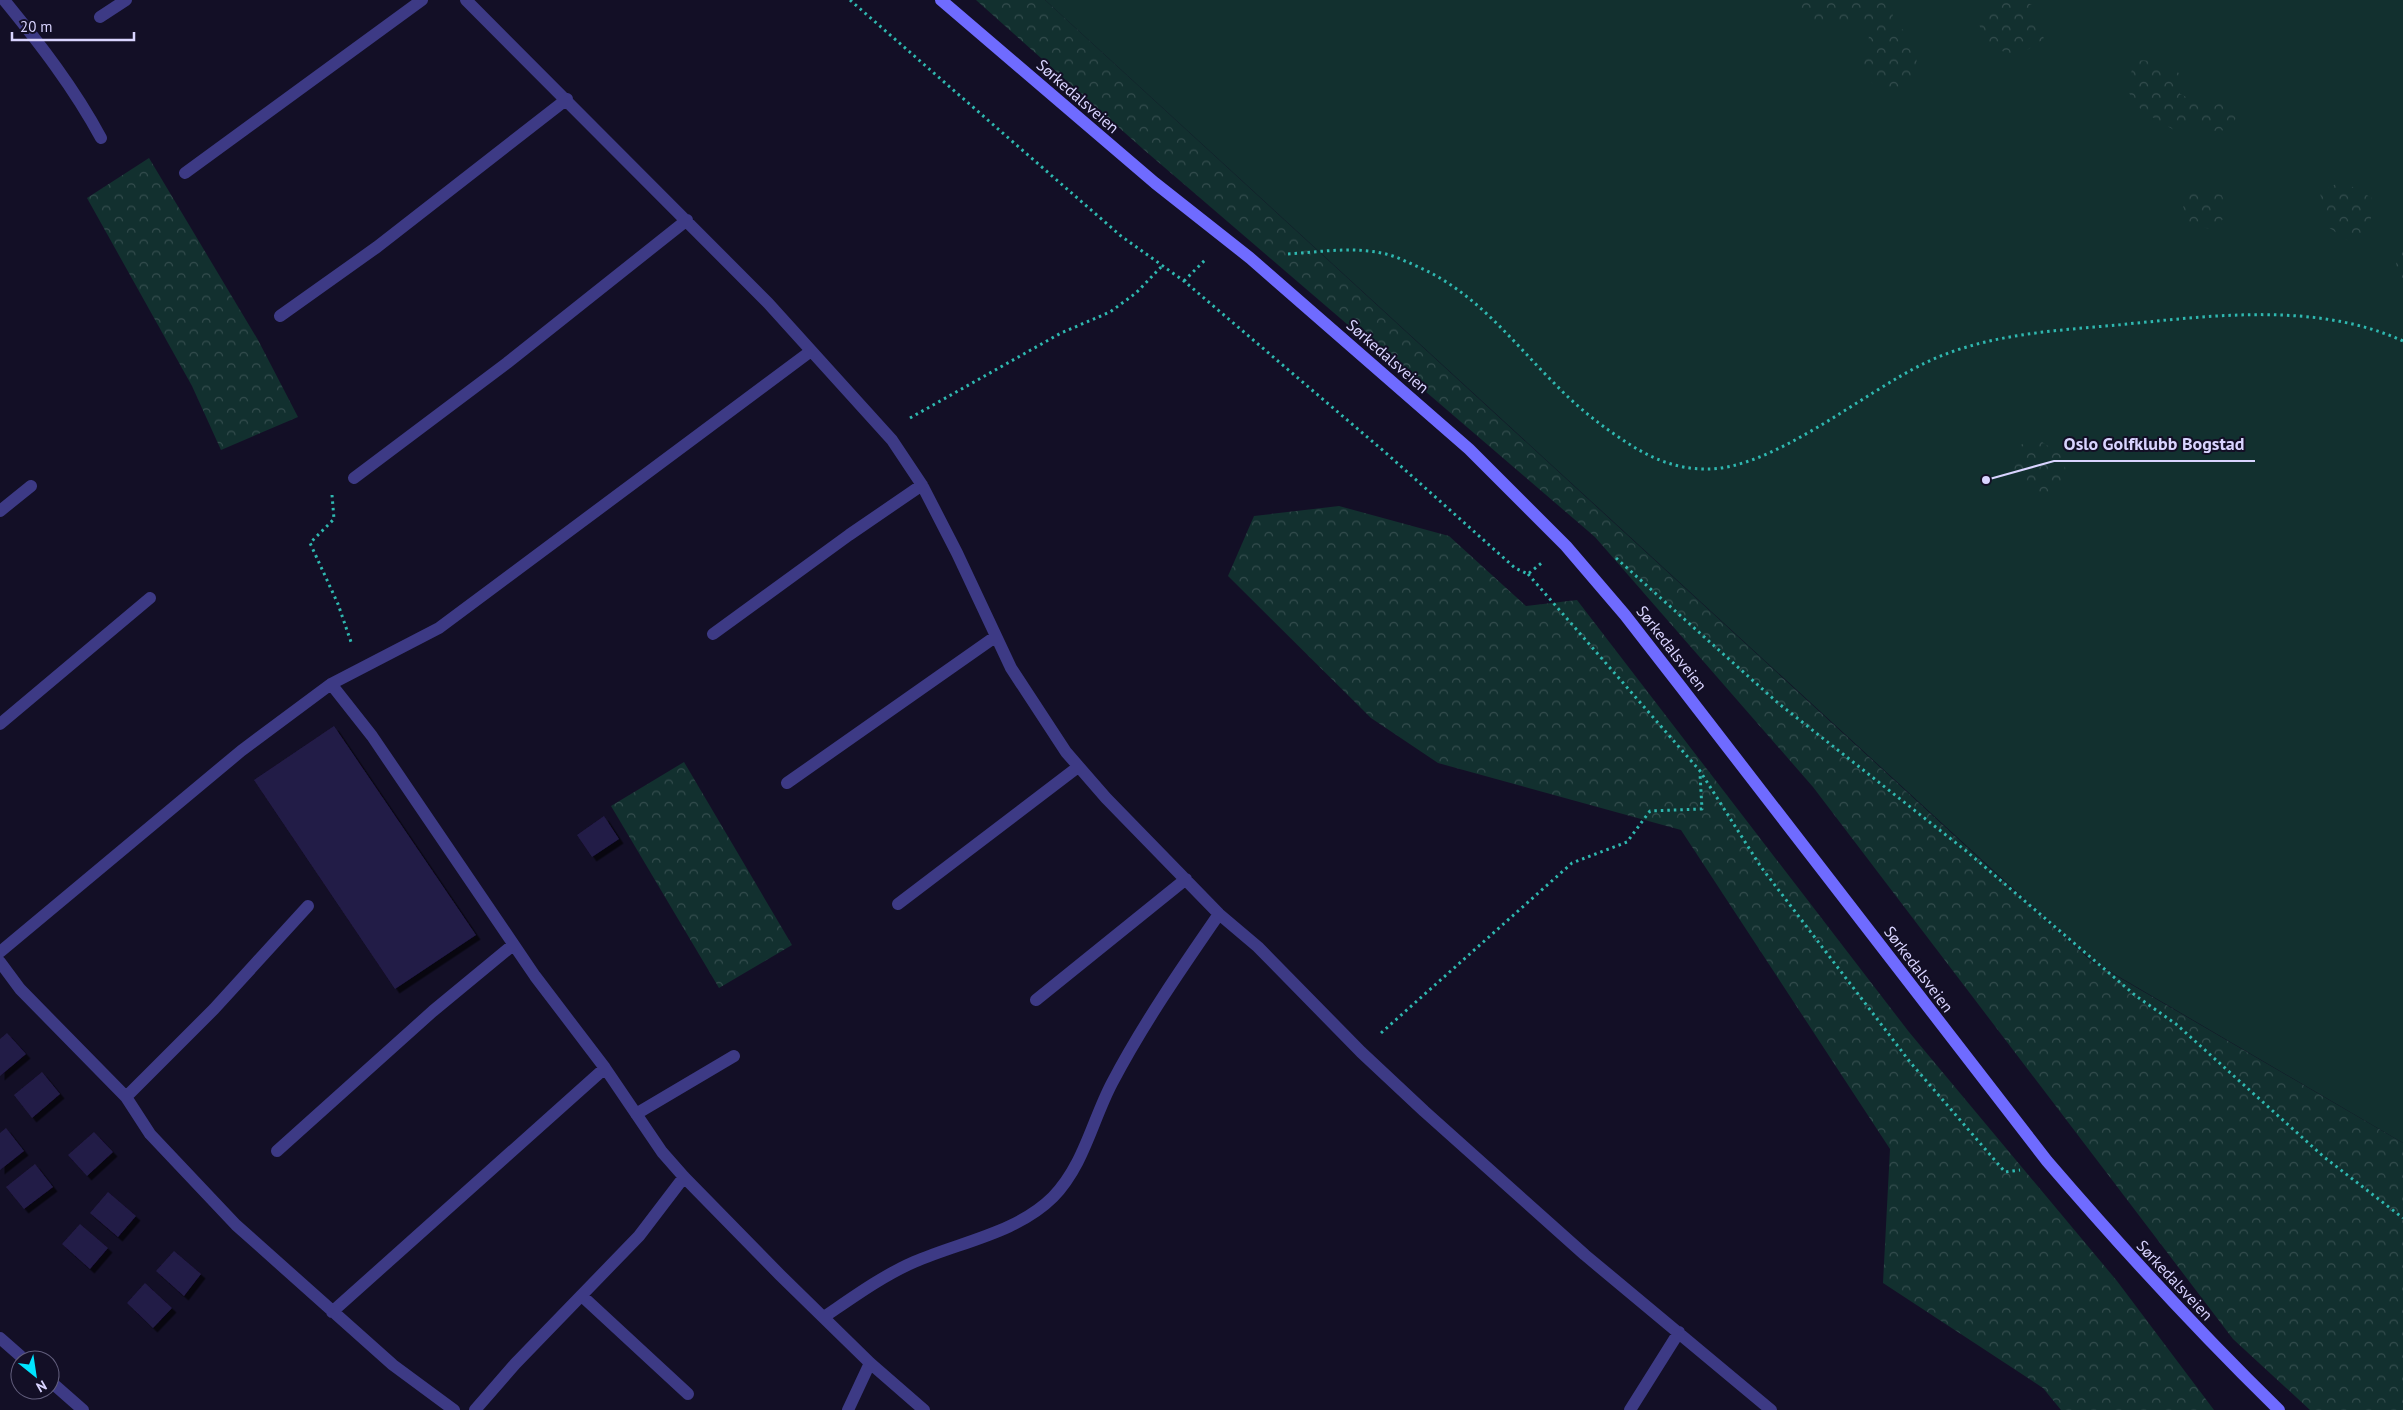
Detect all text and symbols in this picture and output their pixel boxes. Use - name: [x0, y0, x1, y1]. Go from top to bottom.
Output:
- scale bar: [12, 10, 135, 42]
- text: 20 m: [20, 17, 53, 36]
- street label: Sørkedalsveien: [1033, 55, 1123, 137]
- street label: Sørkedalsveien: [1343, 315, 1433, 397]
- callout: Oslo Golfklubb Bogstad: [2054, 428, 2255, 461]
- text: Oslo Golfklubb Bogstad: [2064, 432, 2244, 455]
- street label: Sørkedalsveien: [1632, 601, 1712, 695]
- street label: Sørkedalsveien: [1880, 922, 1958, 1016]
- street label: Sørkedalsveien: [2133, 1236, 2217, 1324]
- north arrow: [10, 1350, 60, 1400]
- text: N: [33, 1376, 50, 1396]

